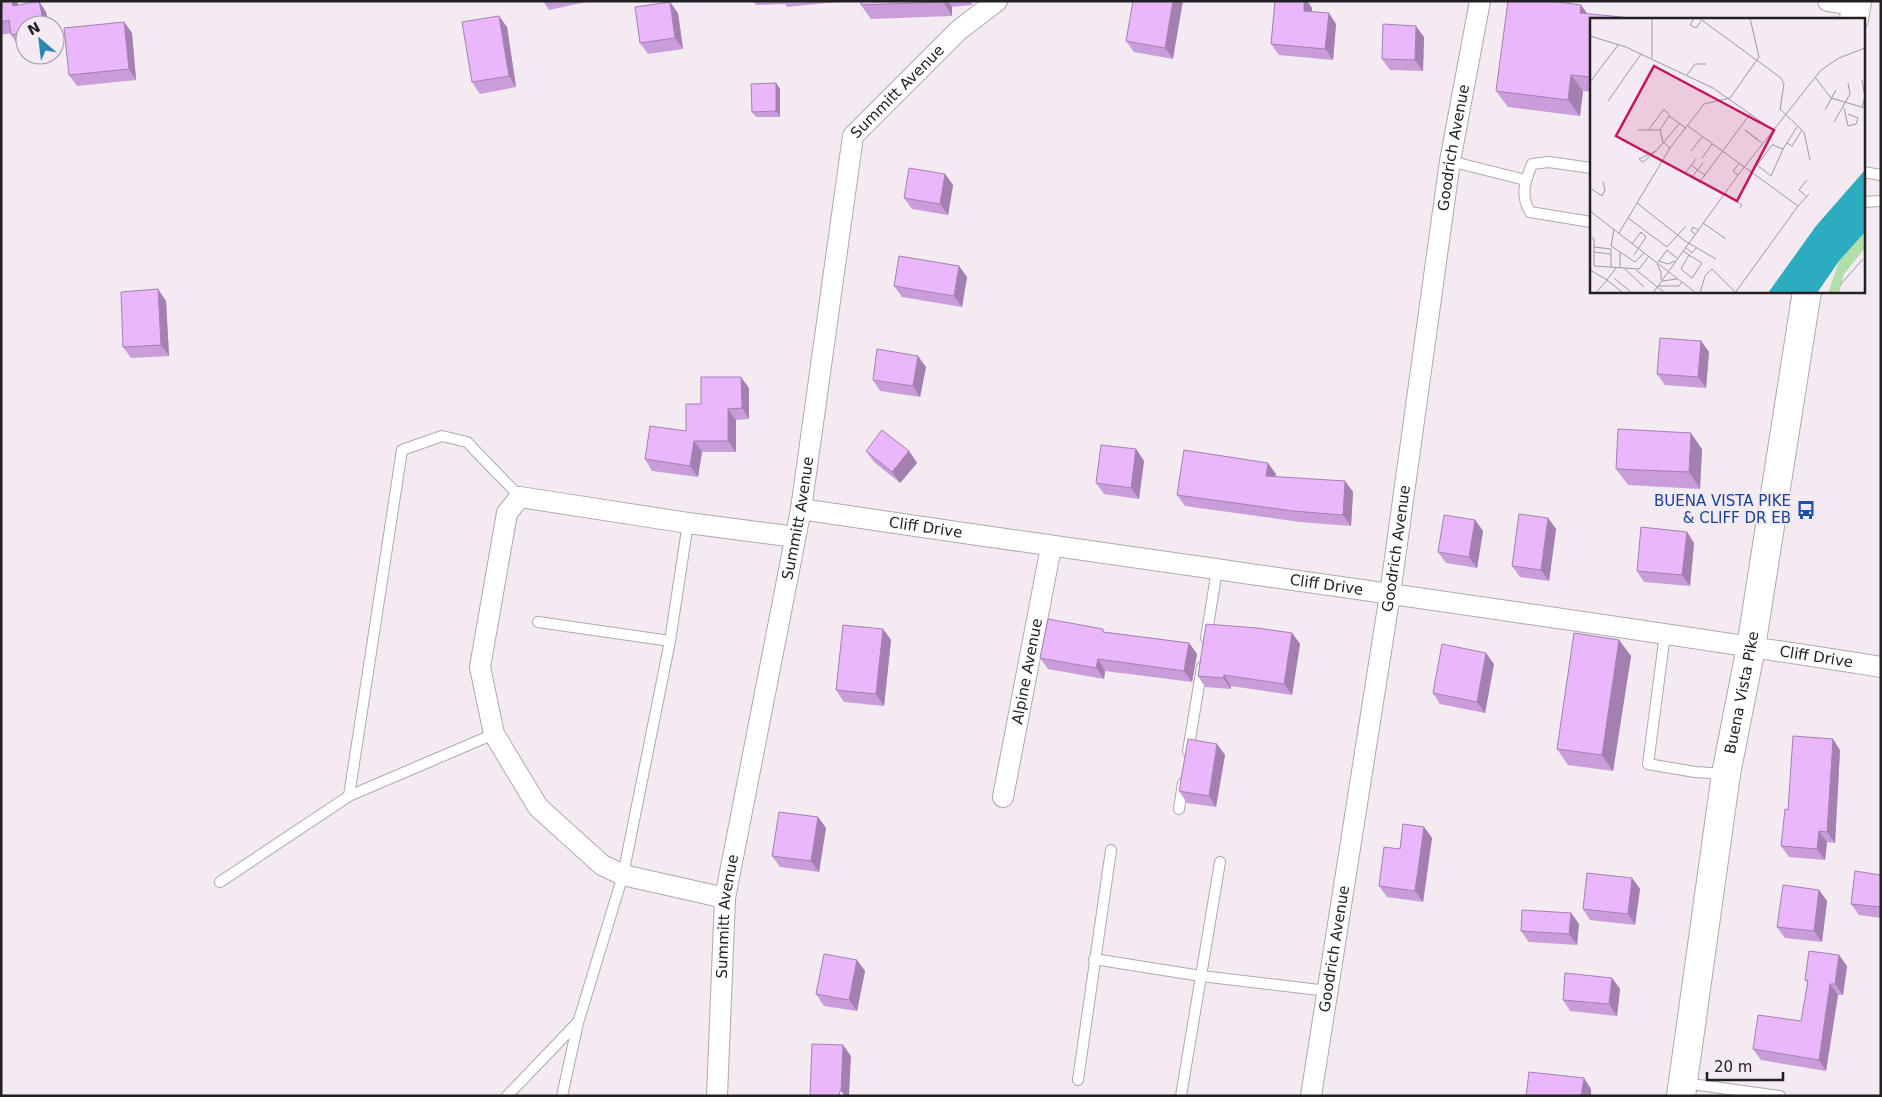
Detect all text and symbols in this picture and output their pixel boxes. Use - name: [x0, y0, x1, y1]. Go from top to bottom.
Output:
- north arrow: [15, 15, 65, 65]
- inset map: [1590, 18, 1864, 292]
- text: N: [25, 19, 43, 38]
- street label: Summitt Avenue: [847, 41, 948, 142]
- street label: Goodrich Avenue: [1434, 83, 1473, 212]
- street label: Summitt Avenue: [778, 455, 817, 581]
- street label: Goodrich Avenue: [1378, 484, 1414, 613]
- place label: BUENA VISTA PIKE & CLIFF DR EB: [1654, 492, 1791, 527]
- bus stop icon: BUENA VISTA PIKE & CLIFF DR EB: [1795, 499, 1817, 521]
- street label: Cliff Drive: [888, 513, 964, 542]
- street label: Cliff Drive: [1289, 571, 1364, 599]
- street label: Alpine Avenue: [1008, 617, 1046, 726]
- street label: Buena Vista Pike: [1721, 630, 1762, 756]
- street label: Cliff Drive: [1778, 642, 1854, 671]
- street label: Summitt Avenue: [713, 853, 742, 979]
- street label: Goodrich Avenue: [1315, 884, 1353, 1014]
- scale bar: [1707, 1050, 1783, 1082]
- text: 20 m: [1714, 1058, 1752, 1076]

